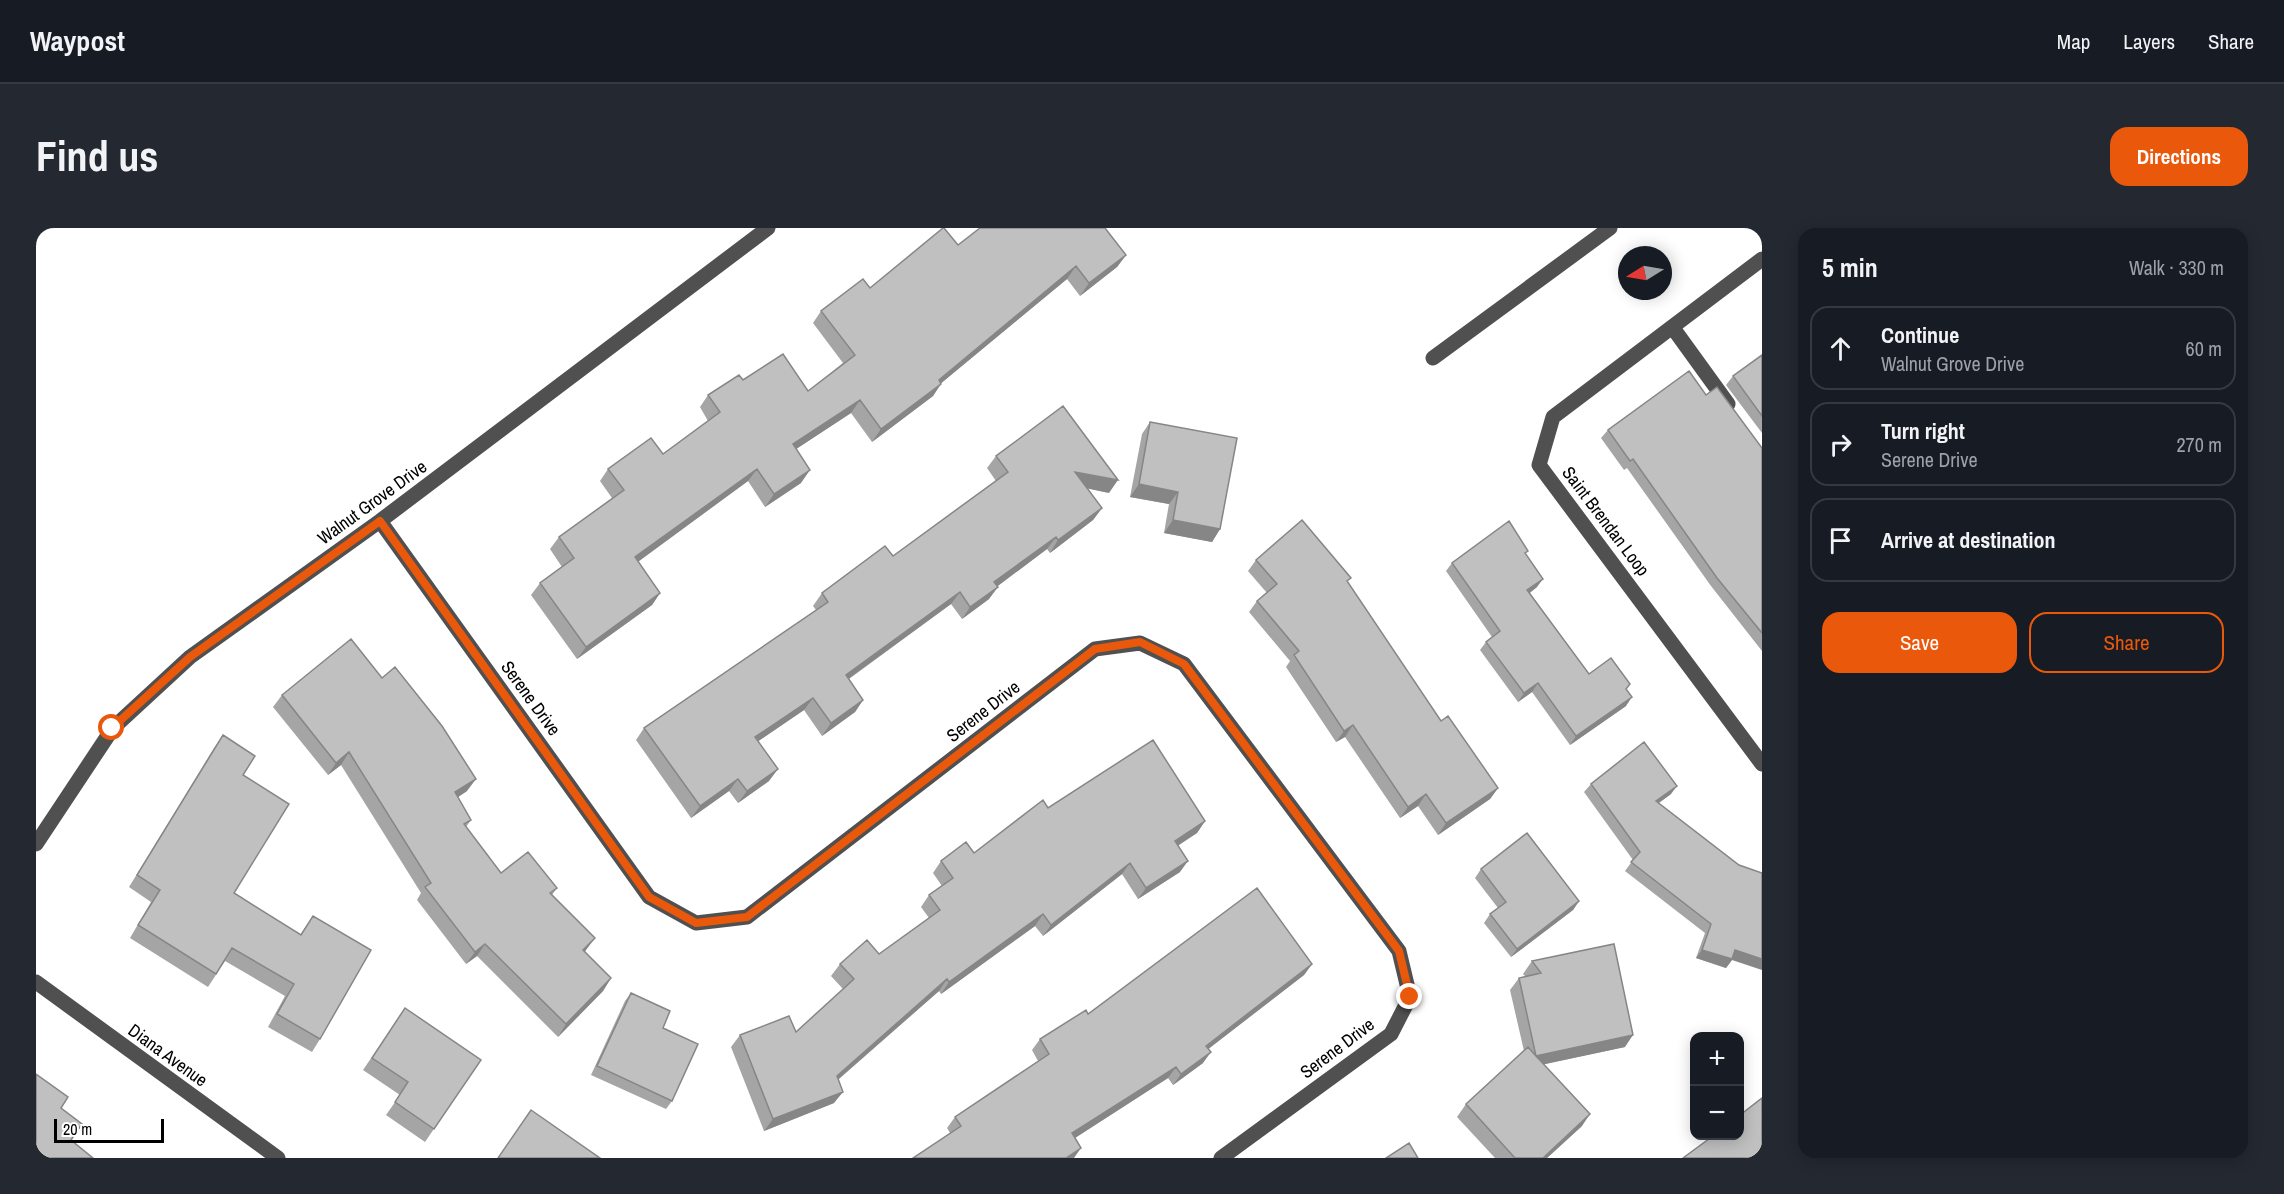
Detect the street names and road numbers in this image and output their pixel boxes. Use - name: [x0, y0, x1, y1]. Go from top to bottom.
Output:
- street label: Walnut Grove Drive: [312, 454, 432, 550]
- street label: Saint Brendan Loop: [1557, 461, 1655, 581]
- street label: Serene Drive: [495, 655, 567, 741]
- street label: Serene Drive: [941, 674, 1025, 748]
- street label: Serene Drive: [1295, 1012, 1379, 1084]
- street label: Diana Avenue: [123, 1018, 213, 1092]

